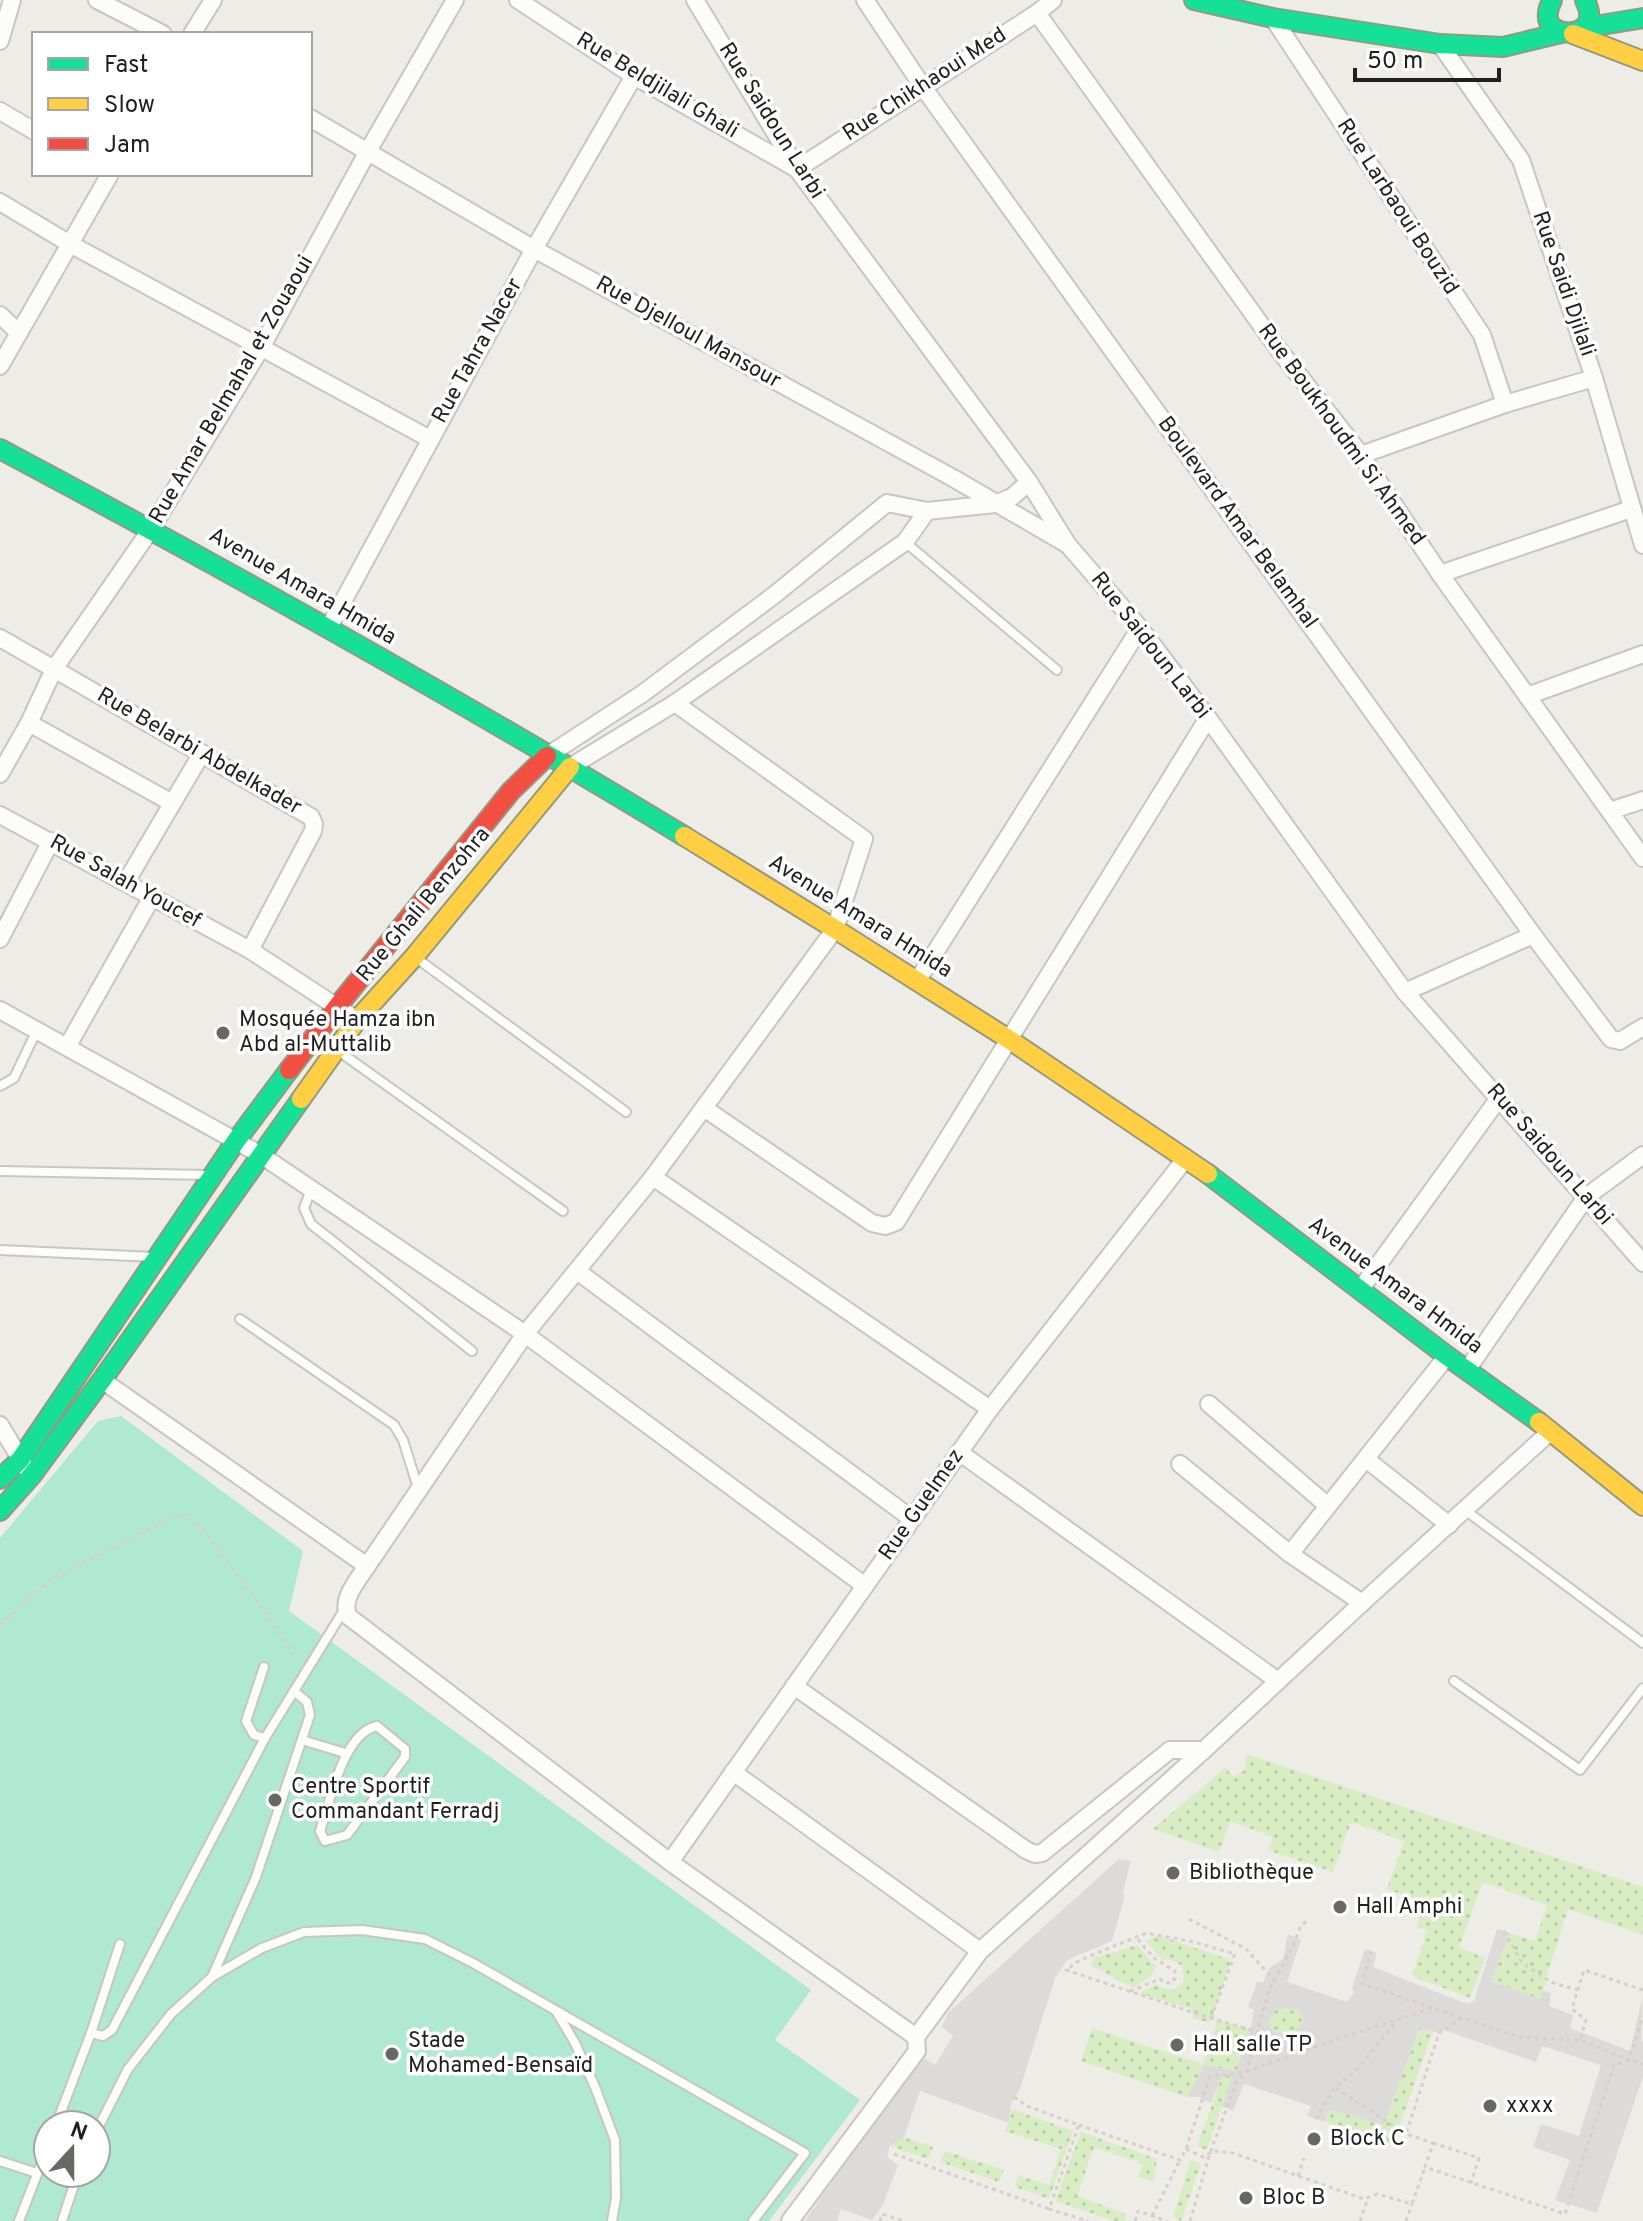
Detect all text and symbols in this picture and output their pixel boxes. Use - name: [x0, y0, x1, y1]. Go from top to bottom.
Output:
- street label: Rue Chikhaoui Med: [838, 22, 1012, 148]
- street label: Rue Beldjilali Ghali: [571, 27, 743, 145]
- legend: [32, 32, 312, 176]
- scale bar: [1355, 32, 1499, 82]
- street label: Rue Saidoun Larbi: [712, 38, 830, 204]
- text: 50 m: [1367, 47, 1423, 77]
- text: Fast: [104, 51, 148, 81]
- text: Slow: [104, 91, 155, 121]
- street label: Rue Larbaoui Bouzid: [1330, 114, 1464, 300]
- text: Jam: [104, 131, 150, 161]
- street label: Rue Saidi Djilali: [1526, 208, 1600, 360]
- street label: Rue Amar Belmahal et Zouaoui: [144, 251, 320, 529]
- street label: Rue Djelloul Mansour: [591, 271, 786, 395]
- street label: Rue Tahra Nacer: [427, 273, 529, 428]
- street label: Rue Boukhoudmi Si Ahmed: [1251, 319, 1431, 551]
- street label: Boulevard Amar Belamhal: [1151, 412, 1323, 634]
- street label: Avenue Amara Hmida: [204, 522, 400, 652]
- street label: Rue Saidoun Larbi: [1084, 567, 1216, 725]
- street label: Rue Belarbi Abdelkader: [92, 682, 307, 822]
- street label: Rue Ghali Benzohra: [351, 822, 497, 988]
- street label: Rue Salah Youcef: [45, 829, 205, 935]
- street label: Avenue Amara Hmida: [763, 849, 957, 985]
- place label: Mosquée Hamza ibn Abd al-Muttalib: [239, 1007, 436, 1059]
- marker: Mosquée Hamza ibn Abd al-Muttalib: [214, 1024, 232, 1042]
- street label: Rue Saidoun Larbi: [1480, 1079, 1618, 1231]
- street label: Avenue Amara Hmida: [1302, 1211, 1488, 1361]
- street label: Rue Guelmez: [874, 1444, 970, 1566]
- place label: Centre Sportif Commandant Ferradj: [291, 1774, 499, 1826]
- marker: Centre Sportif Commandant Ferradj: [266, 1791, 284, 1809]
- place label: Bibliothèque: [1189, 1860, 1314, 1887]
- marker: Bibliothèque: [1164, 1864, 1182, 1882]
- place label: Hall Amphi: [1356, 1894, 1462, 1921]
- marker: Hall Amphi: [1331, 1898, 1349, 1916]
- place label: Stade Mohamed-Bensaïd: [408, 2028, 593, 2080]
- place label: Hall salle TP: [1193, 2032, 1312, 2059]
- marker: Hall salle TP: [1168, 2036, 1186, 2054]
- marker: Stade Mohamed-Bensaïd: [383, 2045, 401, 2063]
- place label: xxxx: [1506, 2093, 1553, 2120]
- marker: xxxx: [1481, 2097, 1499, 2115]
- north arrow: [32, 2109, 112, 2189]
- text: N: [66, 2117, 90, 2148]
- place label: Block C: [1330, 2126, 1405, 2153]
- marker: Block C: [1305, 2130, 1323, 2148]
- place label: Bloc B: [1262, 2185, 1325, 2212]
- marker: Bloc B: [1237, 2189, 1255, 2207]

